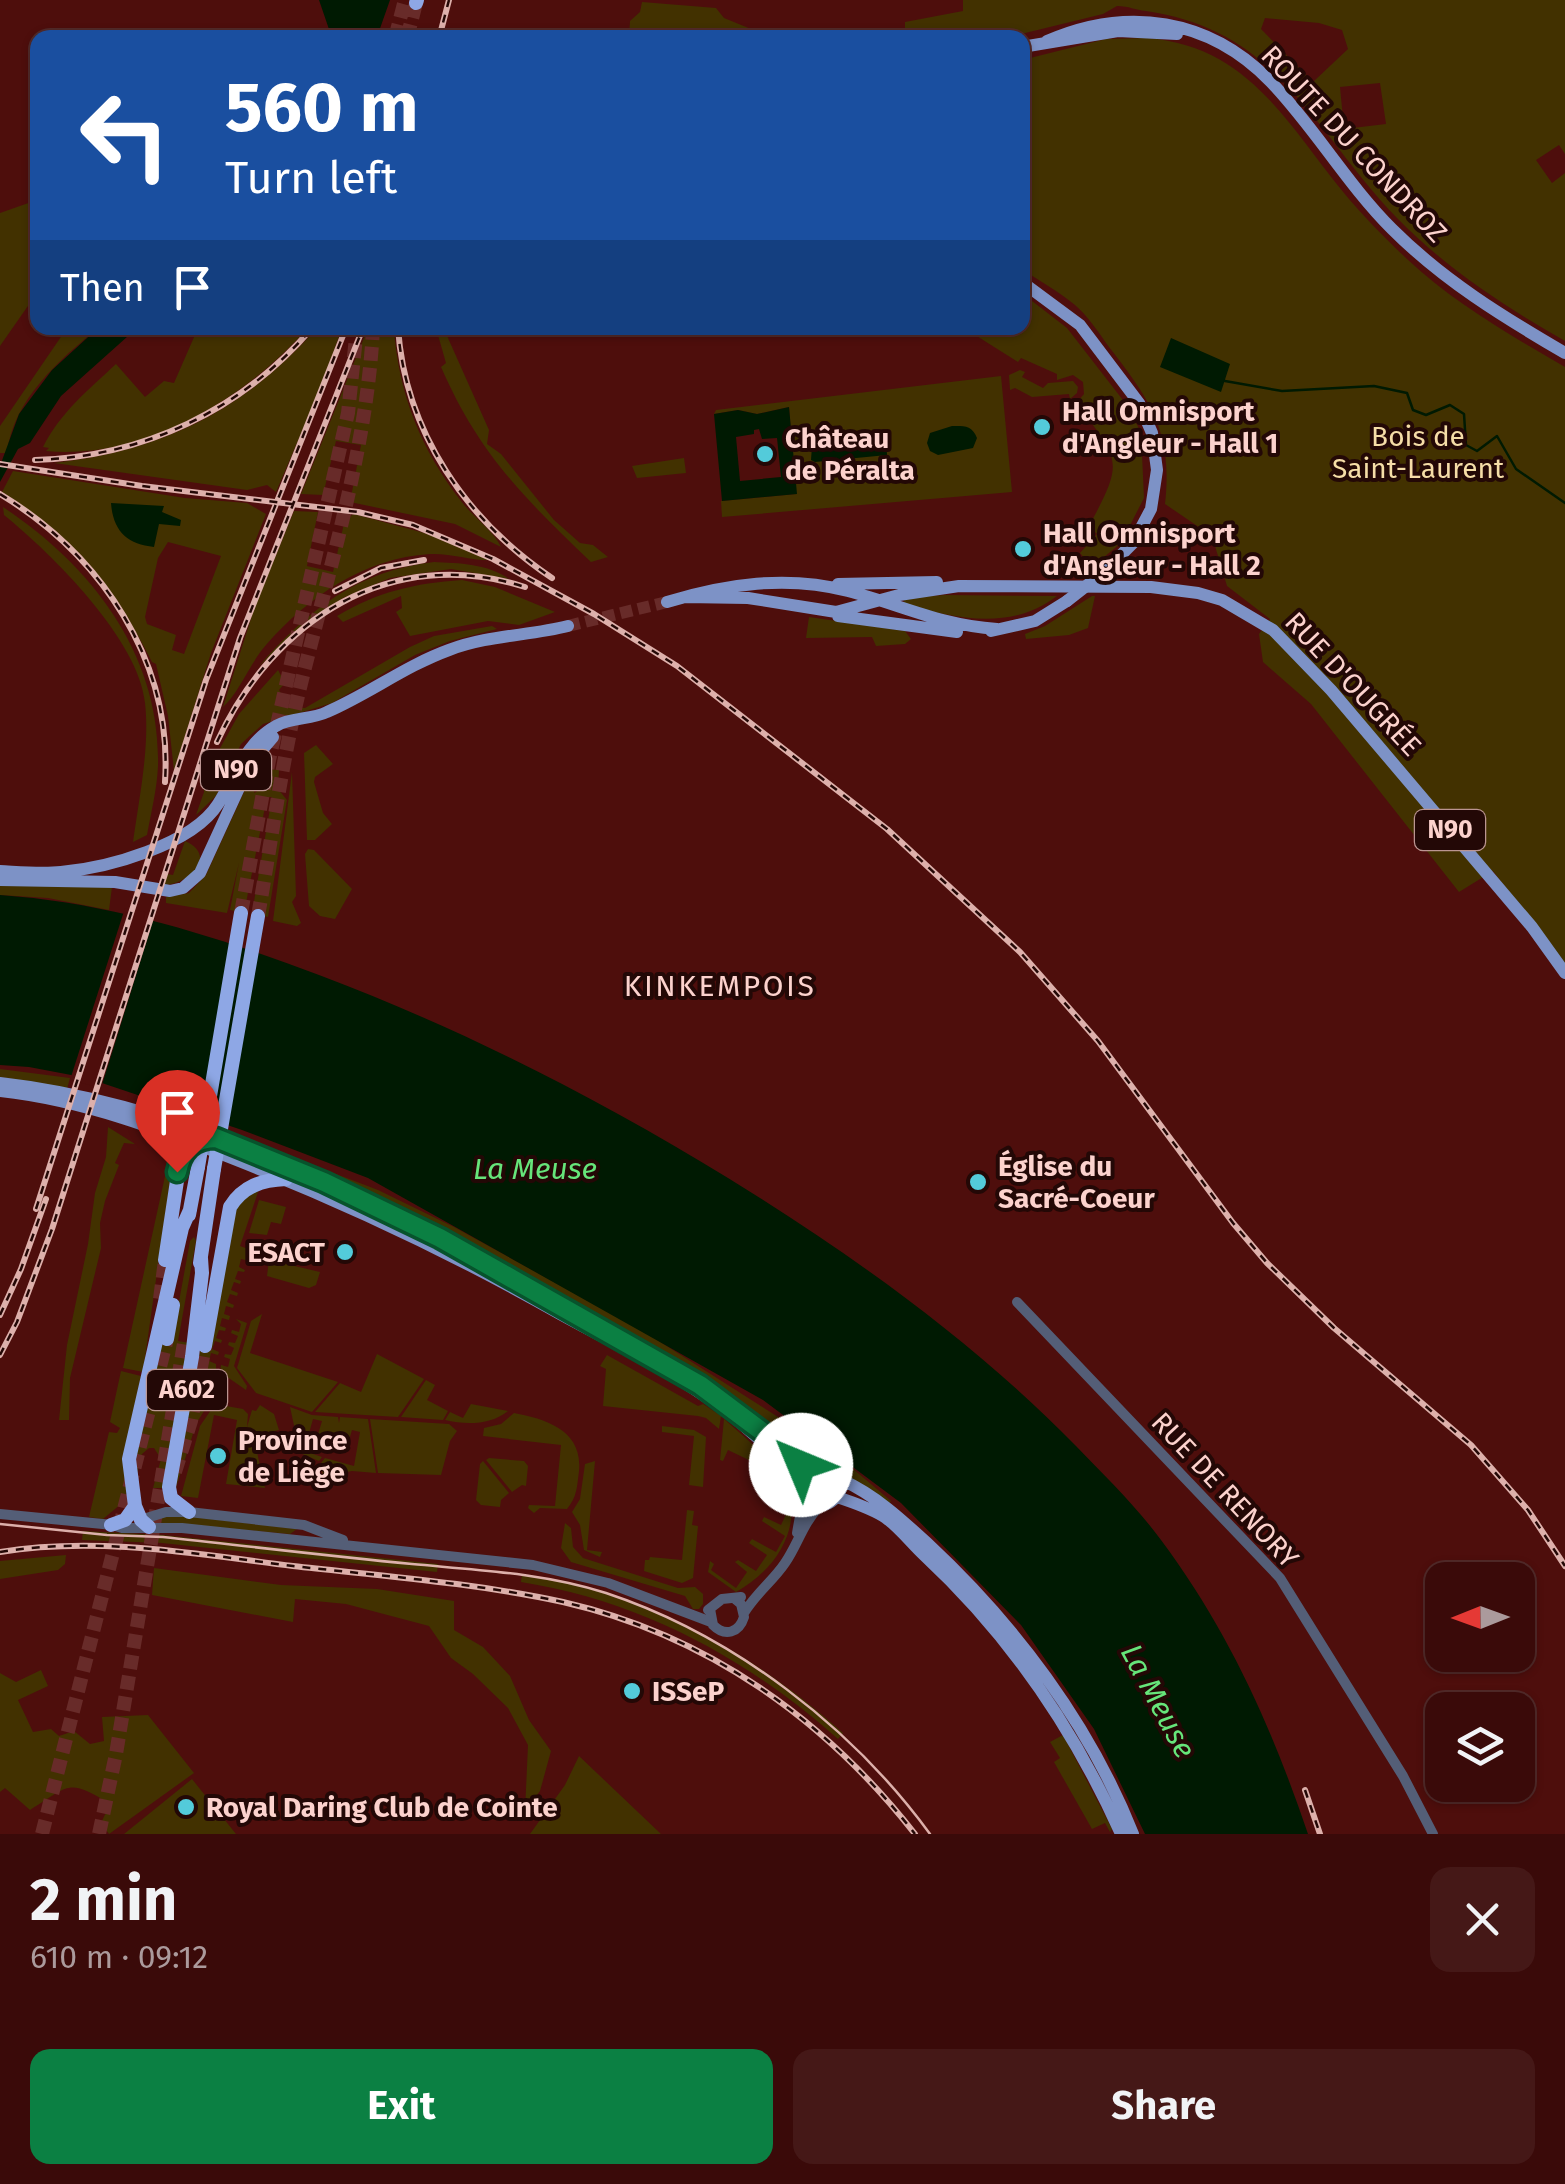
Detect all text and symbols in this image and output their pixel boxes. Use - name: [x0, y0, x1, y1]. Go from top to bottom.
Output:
- street label: ROUTE DU CONDROZ: [1254, 39, 1454, 249]
- text: 560 m: [225, 66, 419, 150]
- icon: left: [60, 70, 190, 200]
- text: Turn left: [225, 151, 397, 205]
- icon: arrive: [165, 260, 220, 315]
- text: Then: [60, 265, 145, 311]
- place label: Hall Omnisport d'Angleur - Hall 1: [1062, 395, 1278, 460]
- marker: Hall Omnisport d'Angleur - Hall 1: [1031, 416, 1053, 438]
- park label: Bois de Saint-Laurent: [1332, 420, 1505, 485]
- place label: Château de Péralta: [785, 422, 915, 487]
- marker: Château de Péralta: [754, 443, 776, 465]
- place label: Hall Omnisport d'Angleur - Hall 2: [1043, 517, 1261, 582]
- marker: Hall Omnisport d'Angleur - Hall 2: [1012, 538, 1034, 560]
- street label: RUE D'OUGRÉE: [1278, 605, 1428, 763]
- road number: N90: [201, 750, 271, 790]
- road number: N90: [1415, 810, 1485, 850]
- district label: KINKEMPOIS: [624, 968, 816, 1004]
- pin: [135, 1070, 220, 1173]
- icon: arrive: [150, 1085, 205, 1140]
- place label: Église du Sacré-Coeur: [998, 1149, 1155, 1215]
- water label: La Meuse: [473, 1151, 597, 1187]
- marker: Église du Sacré-Coeur: [967, 1171, 989, 1193]
- place label: ESACT: [247, 1236, 326, 1269]
- marker: ESACT: [334, 1241, 356, 1263]
- road number: A602: [147, 1370, 227, 1410]
- street label: RUE DE RENORY: [1145, 1406, 1306, 1575]
- position arrow: [749, 1413, 853, 1517]
- place label: Province de Liège: [238, 1424, 347, 1489]
- marker: Province de Liège: [207, 1445, 229, 1467]
- north arrow: [1425, 1562, 1535, 1672]
- map controls: [1425, 1562, 1535, 1802]
- water label: La Meuse: [1113, 1638, 1203, 1764]
- place label: ISSeP: [652, 1675, 724, 1708]
- marker: ISSeP: [621, 1680, 643, 1702]
- button: layers: [1425, 1692, 1535, 1802]
- place label: Royal Daring Club de Cointe: [206, 1791, 558, 1824]
- marker: Royal Daring Club de Cointe: [175, 1796, 197, 1818]
- text: 2 min: [30, 1864, 177, 1936]
- button: close: [1430, 1867, 1535, 1972]
- text: 610 m · 09:12: [30, 1938, 208, 1976]
- button: Exit: [30, 2049, 773, 2164]
- button: Share: [793, 2049, 1535, 2164]

